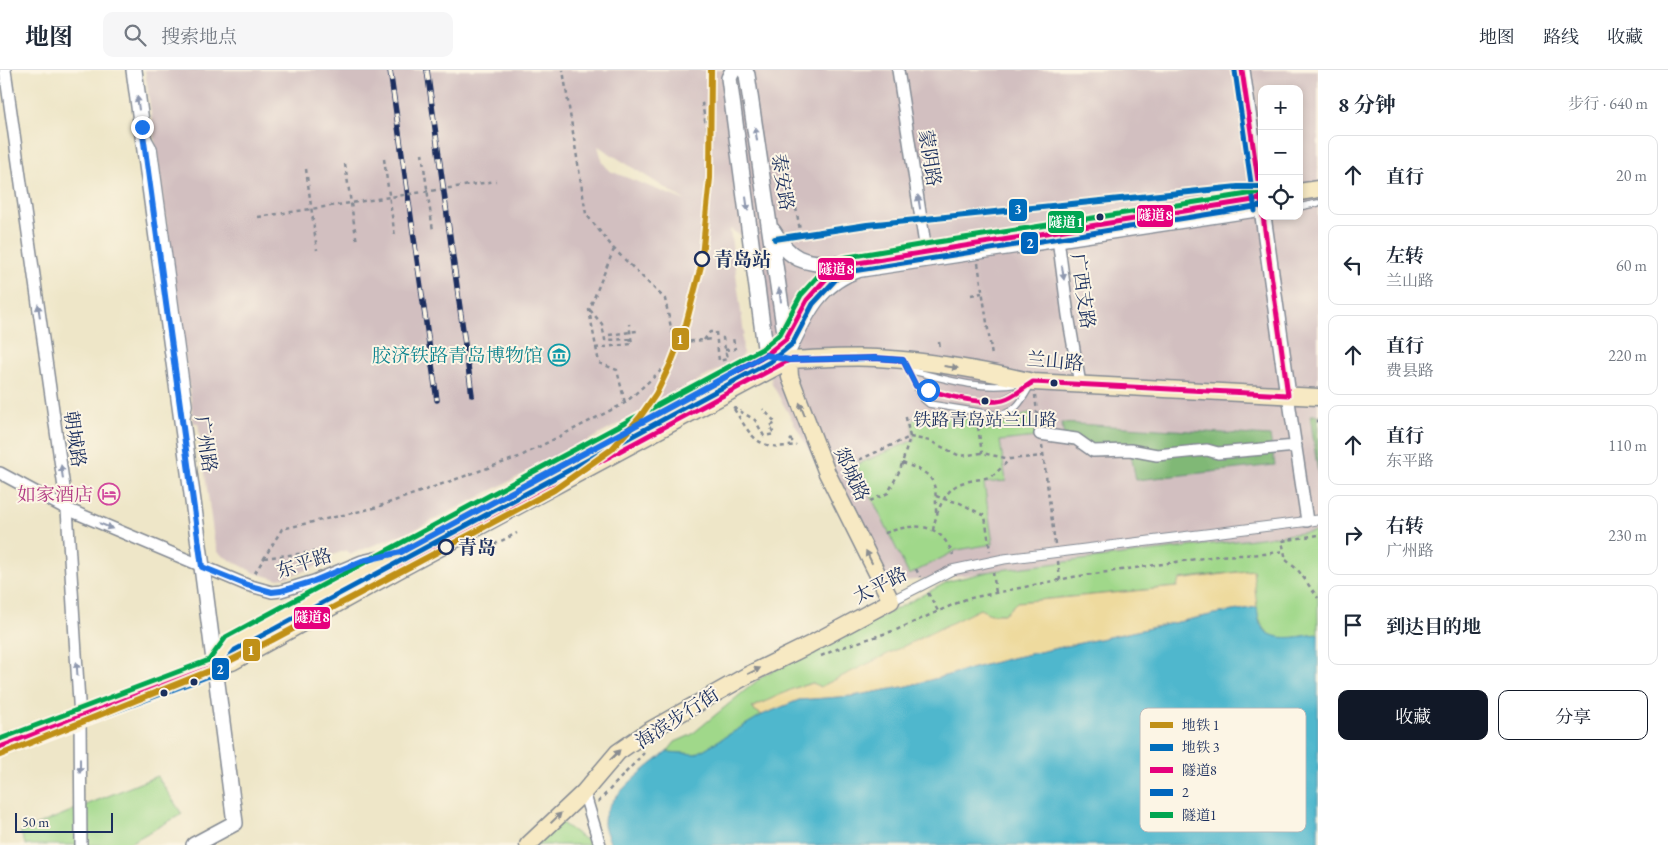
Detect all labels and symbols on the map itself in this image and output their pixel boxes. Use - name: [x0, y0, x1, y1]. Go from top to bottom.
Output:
- one-way arrow: [134, 94, 142, 110]
- route end: [131, 116, 154, 139]
- one-way arrow: [752, 126, 760, 142]
- street label: 蒙阴路: [913, 128, 947, 188]
- street label: 泰安路: [766, 152, 800, 212]
- one-way arrow: [914, 194, 922, 210]
- one-way arrow: [743, 197, 751, 213]
- line badge: 3: [1008, 198, 1028, 222]
- text: 3: [1014, 200, 1022, 218]
- line badge: 隧道8: [1136, 204, 1174, 228]
- text: 隧道8: [1137, 206, 1173, 224]
- line badge: 隧道1: [1047, 210, 1085, 234]
- unlabelled marker: [1095, 212, 1105, 222]
- text: 隧道1: [1048, 213, 1084, 231]
- line badge: 2: [1020, 231, 1039, 255]
- text: 2: [1026, 234, 1034, 252]
- place label: 青岛站: [714, 247, 771, 272]
- marker: 青岛站: [694, 251, 710, 267]
- street label: 广西支路: [1065, 252, 1101, 330]
- line badge: 隧道8: [817, 257, 855, 281]
- text: 隧道8: [818, 260, 854, 278]
- one-way arrow: [1059, 266, 1067, 282]
- one-way arrow: [776, 286, 784, 302]
- one-way arrow: [35, 303, 43, 319]
- line badge: 1: [671, 327, 690, 351]
- text: 1: [676, 330, 684, 348]
- place label: 胶济铁路青岛博物馆: [372, 343, 543, 368]
- museum icon: 胶济铁路青岛博物馆: [547, 343, 571, 367]
- street label: 兰山路: [1026, 346, 1084, 376]
- one-way arrow: [943, 363, 959, 371]
- unlabelled marker: [1049, 378, 1059, 388]
- route start: [917, 379, 940, 402]
- marker: 铁路青岛站兰山路: [980, 396, 990, 406]
- one-way arrow: [798, 402, 806, 416]
- place label: 铁路青岛站兰山路: [913, 408, 1057, 431]
- street label: 朝城路: [59, 409, 91, 469]
- street label: 广州路: [190, 414, 222, 474]
- street label: 郯城路: [829, 443, 875, 505]
- one-way arrow: [58, 464, 66, 480]
- place label: 如家酒店: [17, 482, 93, 507]
- hotel icon: 如家酒店: [97, 482, 121, 506]
- one-way arrow: [99, 522, 113, 530]
- place label: 青岛: [458, 535, 496, 560]
- marker: 青岛: [438, 539, 454, 555]
- street label: 东平路: [273, 542, 335, 584]
- one-way arrow: [865, 550, 873, 564]
- street label: 太平路: [849, 561, 911, 609]
- line badge: 隧道8: [293, 606, 331, 630]
- text: 隧道8: [294, 608, 330, 626]
- line badge: 1: [242, 638, 261, 662]
- text: 1: [247, 641, 255, 659]
- line badge: 2: [211, 657, 230, 681]
- text: 2: [216, 660, 224, 678]
- one-way arrow: [73, 661, 81, 677]
- one-way arrow: [747, 667, 761, 675]
- unlabelled marker: [189, 677, 199, 687]
- street label: 海滨步行街: [630, 682, 724, 754]
- unlabelled marker: [159, 688, 169, 698]
- legend: [1140, 708, 1306, 832]
- text: 地铁 1: [1182, 716, 1220, 734]
- text: 地铁 3: [1182, 738, 1220, 756]
- one-way arrow: [609, 749, 621, 761]
- one-way arrow: [76, 759, 84, 775]
- text: 隧道8: [1182, 761, 1217, 779]
- text: 2: [1182, 783, 1189, 801]
- text: 隧道1: [1182, 806, 1217, 824]
- scale bar: [15, 810, 112, 833]
- one-way arrow: [550, 812, 562, 824]

